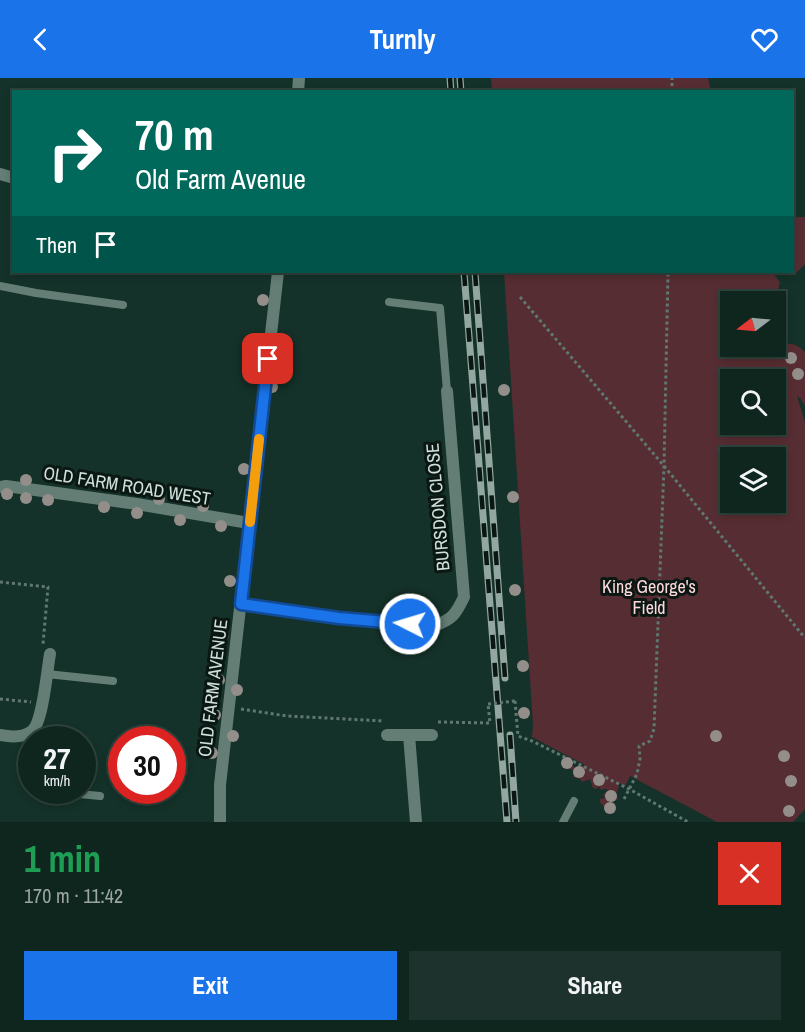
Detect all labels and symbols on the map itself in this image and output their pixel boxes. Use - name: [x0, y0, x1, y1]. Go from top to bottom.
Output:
- north arrow: [720, 291, 786, 357]
- pin: [242, 333, 293, 384]
- street label: BURSDON CLOSE: [419, 442, 456, 572]
- street label: OLD FARM ROAD WEST: [42, 460, 212, 511]
- park label: King George's Field: [602, 574, 696, 620]
- position arrow: [378, 592, 442, 656]
- street label: OLD FARM AVENUE: [192, 618, 233, 758]
- speed limit sign: 30: [108, 726, 186, 804]

